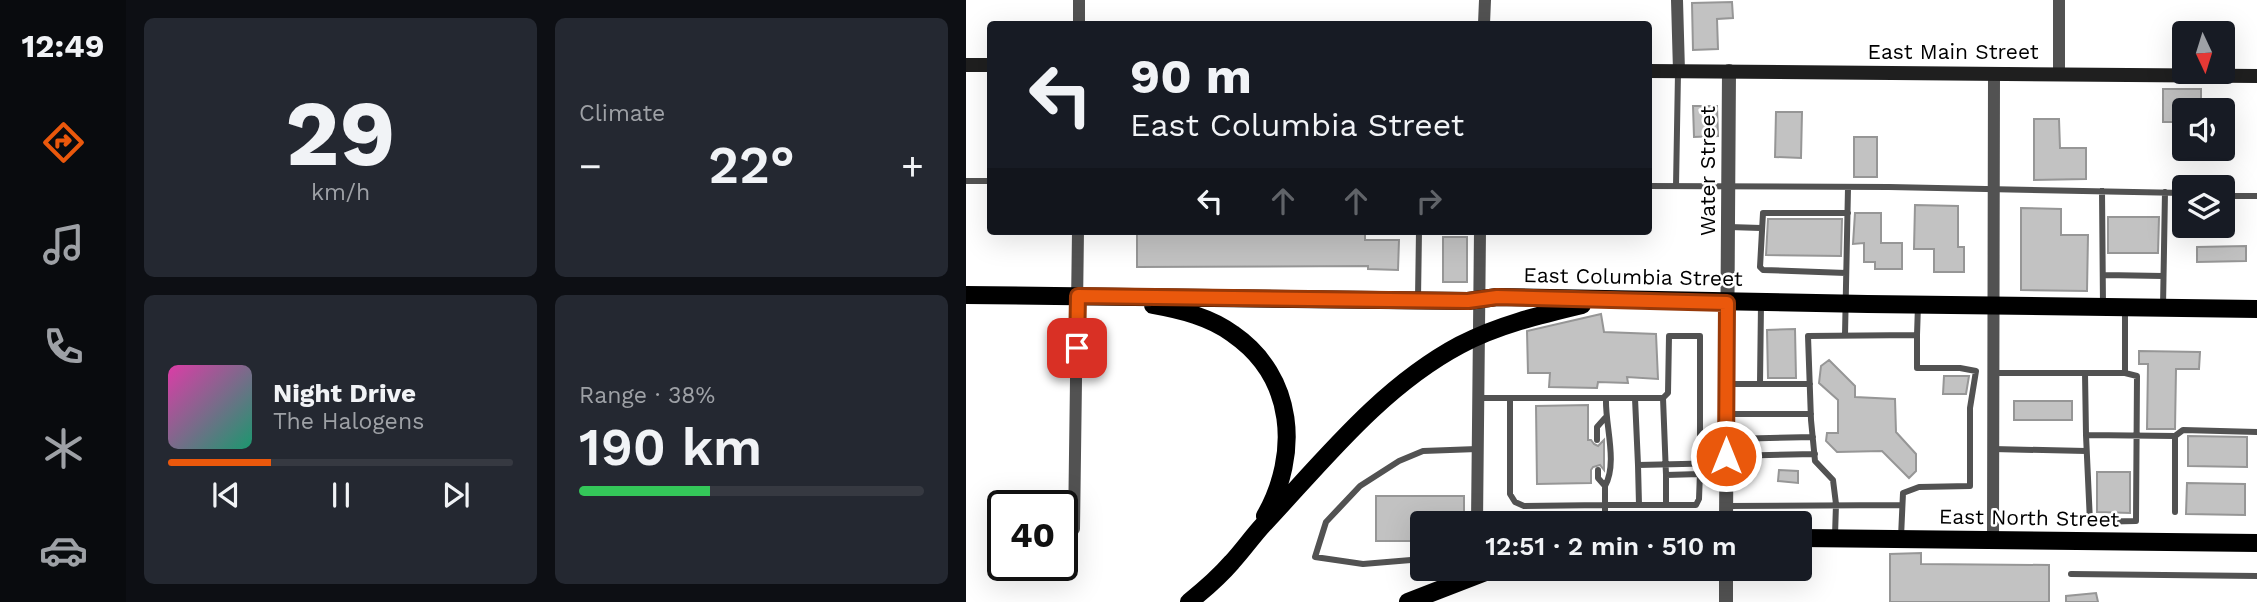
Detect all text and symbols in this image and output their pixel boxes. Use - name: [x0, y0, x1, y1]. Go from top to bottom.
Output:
- north arrow: [2172, 21, 2235, 84]
- map controls: [2172, 21, 2235, 238]
- text: 12:49: [22, 27, 104, 65]
- street label: East Main Street: [1868, 39, 2039, 64]
- text: 90 m: [1130, 47, 1252, 105]
- icon: left: [1015, 49, 1106, 140]
- text: 29: [285, 80, 396, 187]
- button: sound: [2172, 98, 2235, 161]
- text: Climate: [579, 100, 665, 127]
- text: East Columbia Street: [1130, 106, 1464, 144]
- street label: Water Street: [1695, 106, 1720, 236]
- icon: directions: [39, 118, 88, 167]
- text: 22°: [708, 135, 795, 196]
- text: −: [579, 144, 602, 188]
- text: +: [901, 144, 924, 188]
- button: layers: [2172, 175, 2235, 238]
- text: km/h: [311, 179, 370, 206]
- icon: left: [1191, 182, 1229, 220]
- icon: ahead: [1264, 182, 1302, 220]
- icon: ahead: [1337, 182, 1375, 220]
- icon: right: [1410, 182, 1448, 220]
- icon: music: [39, 220, 88, 269]
- street label: East Columbia Street: [1523, 262, 1743, 291]
- pin: [1047, 318, 1107, 378]
- icon: phone: [39, 322, 88, 371]
- icon: arrive: [1058, 329, 1096, 367]
- text: Night Drive: [273, 378, 416, 408]
- text: Range · 38%: [579, 382, 715, 409]
- text: The Halogens: [273, 408, 424, 435]
- text: 190 km: [579, 417, 762, 478]
- position arrow: [1689, 419, 1763, 493]
- icon: climate: [39, 424, 88, 473]
- icon: previous: [207, 476, 245, 514]
- icon: pause: [322, 476, 360, 514]
- icon: next: [437, 476, 475, 514]
- speed limit sign: 40: [987, 490, 1078, 581]
- street label: East North Street: [1939, 503, 2120, 532]
- icon: car: [39, 526, 88, 575]
- text: 12:51 · 2 min · 510 m: [1485, 531, 1737, 561]

